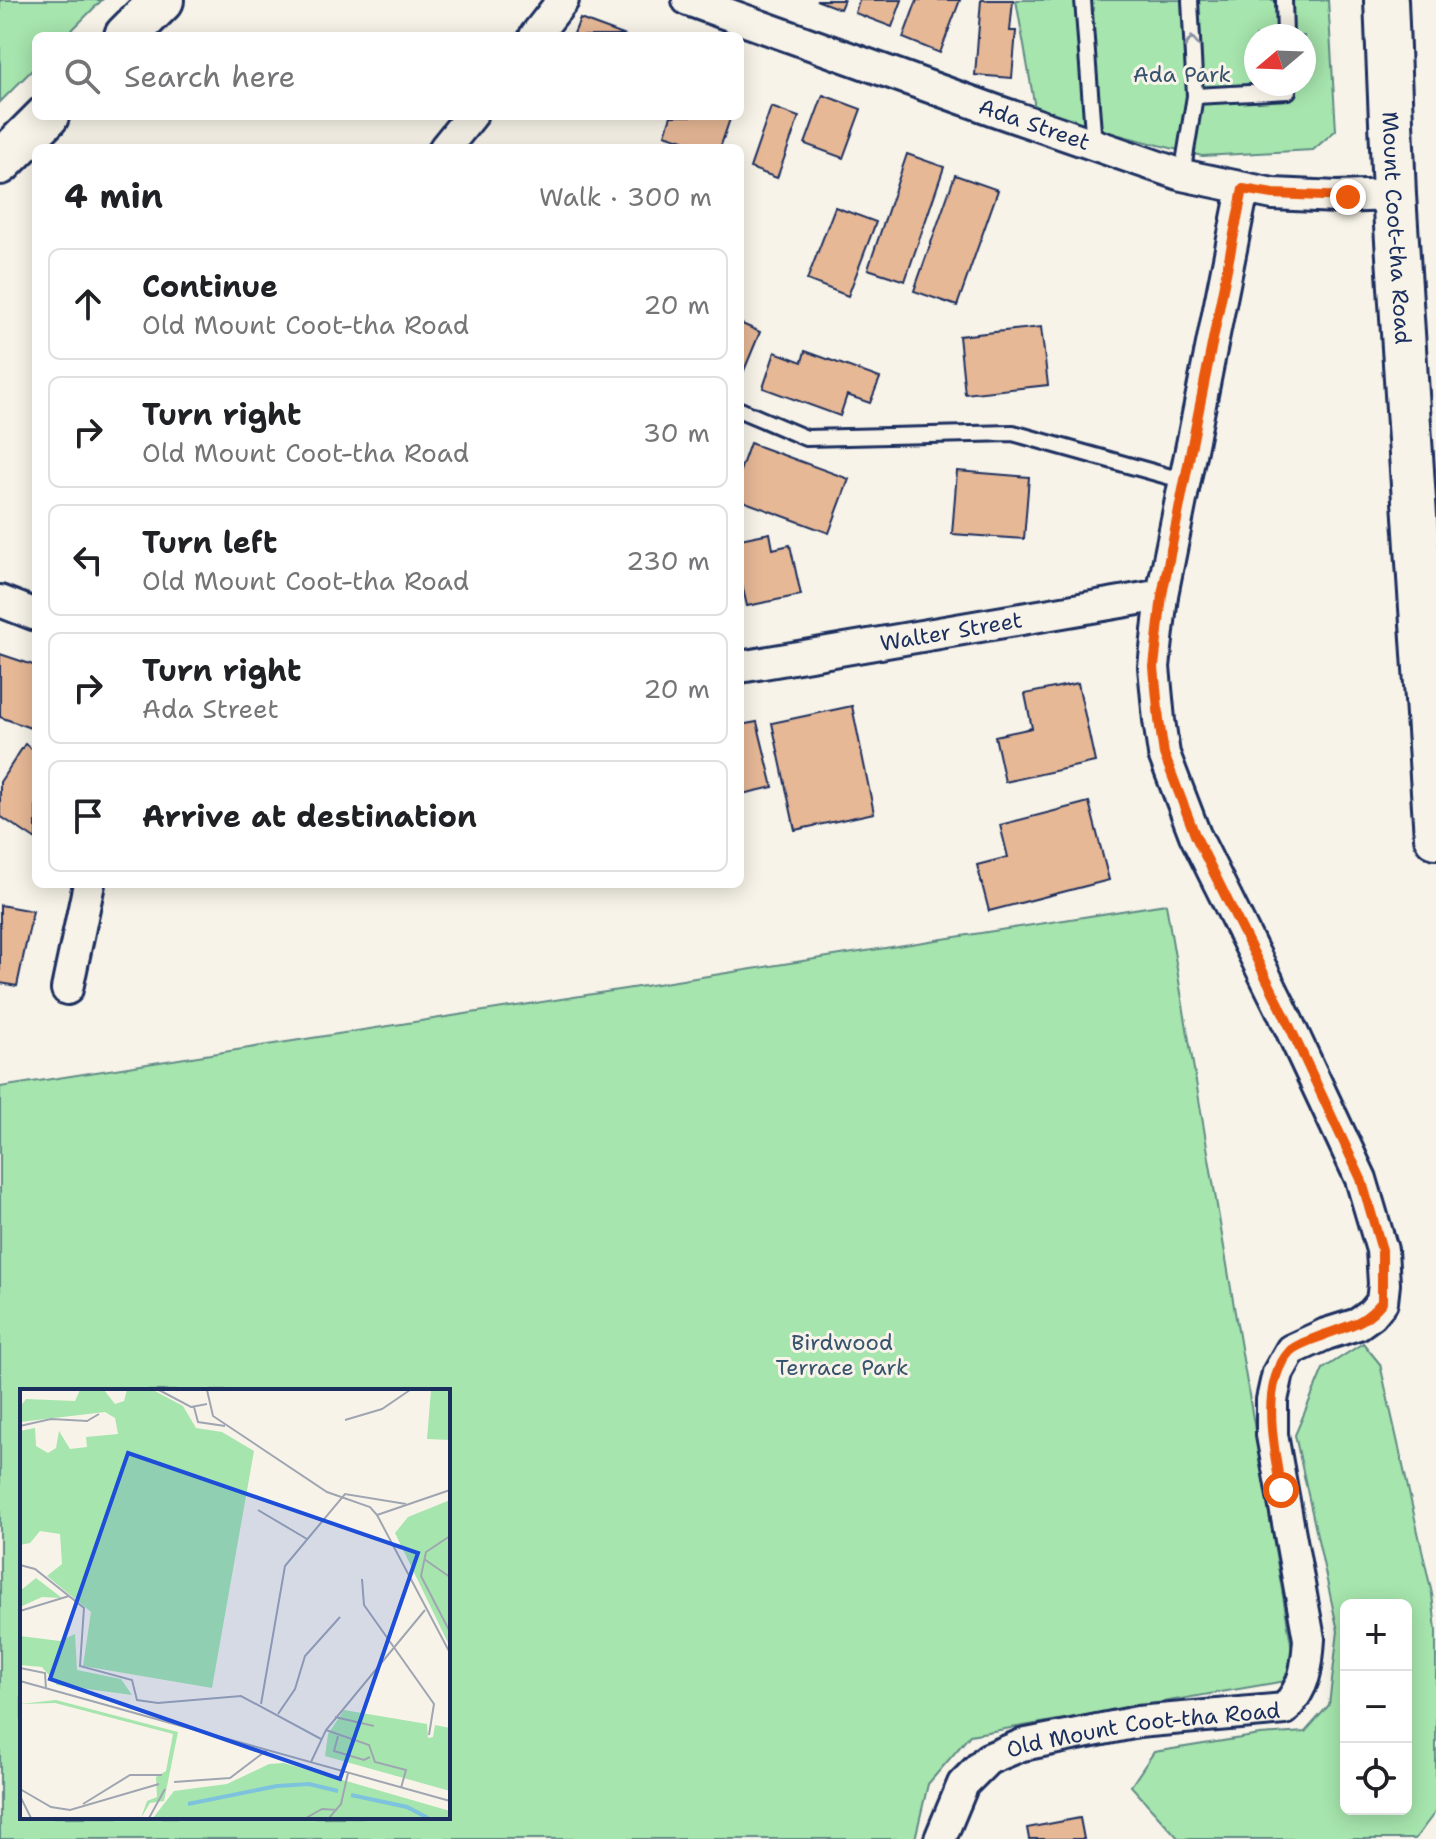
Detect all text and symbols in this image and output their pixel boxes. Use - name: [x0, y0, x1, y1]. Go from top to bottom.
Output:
- north arrow: [1244, 24, 1316, 96]
- search box: [32, 32, 744, 120]
- one-way arrow: [1184, 35, 1201, 48]
- icon: search: [60, 54, 104, 98]
- text: Search here: [124, 56, 295, 97]
- park label: Ada Park: [1133, 60, 1231, 89]
- street label: Ada Street: [975, 92, 1094, 157]
- street label: Mount Coot-tha Road: [1376, 111, 1418, 345]
- text: 4 min: [64, 173, 163, 219]
- text: Walk · 300 m: [539, 179, 712, 214]
- route end: [1330, 179, 1366, 215]
- text: Continue: [142, 266, 278, 307]
- icon: ahead: [66, 282, 110, 326]
- text: 20 m: [643, 287, 710, 322]
- text: Old Mount Coot-tha Road: [142, 307, 469, 342]
- text: Turn right: [142, 394, 301, 435]
- icon: right: [66, 410, 110, 454]
- text: 30 m: [643, 415, 710, 450]
- text: Old Mount Coot-tha Road: [142, 435, 469, 470]
- text: Turn left: [142, 522, 277, 563]
- icon: left: [66, 538, 110, 582]
- text: 230 m: [626, 543, 710, 578]
- text: Old Mount Coot-tha Road: [142, 563, 469, 598]
- street label: Walter Street: [878, 605, 1024, 658]
- text: Turn right: [142, 650, 301, 691]
- icon: right: [66, 666, 110, 710]
- text: 20 m: [643, 671, 710, 706]
- text: Ada Street: [142, 691, 279, 726]
- icon: arrive: [66, 794, 110, 838]
- text: Arrive at destination: [142, 796, 477, 837]
- park label: Birdwood Terrace Park: [775, 1328, 909, 1382]
- inset map: [20, 1389, 450, 1819]
- route start: [1263, 1472, 1299, 1508]
- map controls: [1340, 1599, 1412, 1815]
- button: +: [1340, 1599, 1412, 1671]
- button: −: [1340, 1671, 1412, 1743]
- street label: Old Mount Coot-tha Road: [1002, 1695, 1281, 1765]
- button: locate: [1340, 1743, 1412, 1815]

